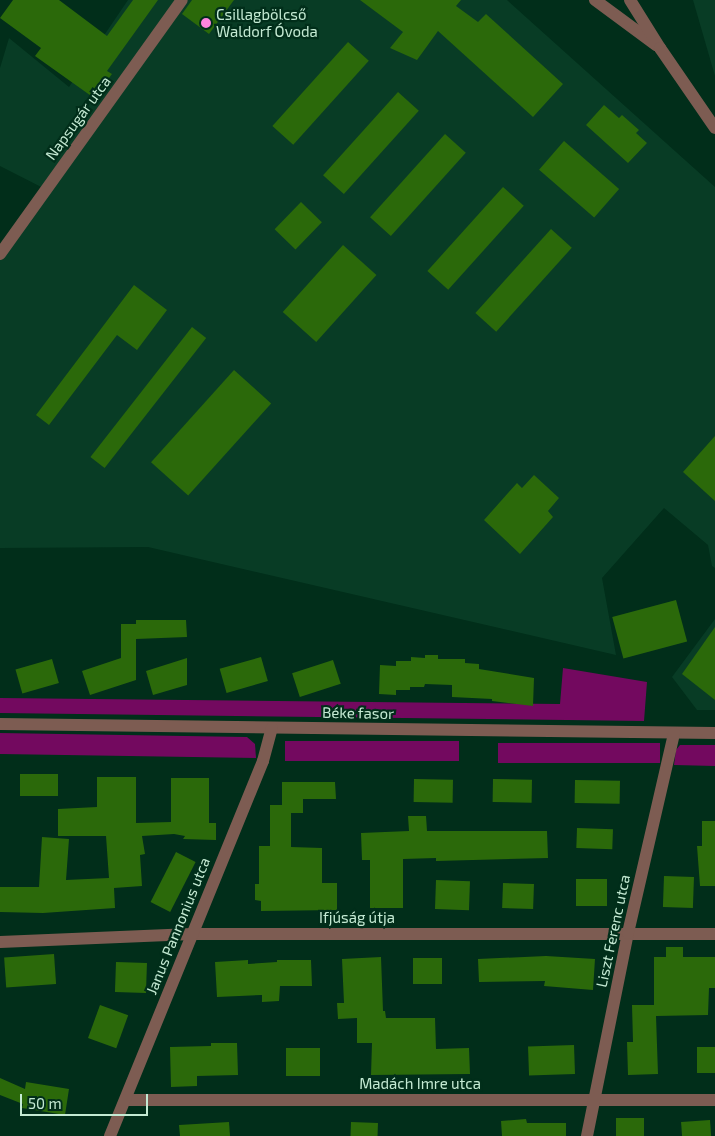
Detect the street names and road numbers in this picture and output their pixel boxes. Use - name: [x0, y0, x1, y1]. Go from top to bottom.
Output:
- street label: Napsugár utca: [42, 72, 114, 164]
- street label: Béke fasor: [322, 703, 394, 723]
- street label: Janus Pannonius utca: [142, 855, 214, 997]
- street label: Liszt Ferenc utca: [592, 873, 634, 989]
- street label: Ifjúság útja: [319, 909, 395, 927]
- street label: Madách Imre utca: [359, 1075, 481, 1093]

